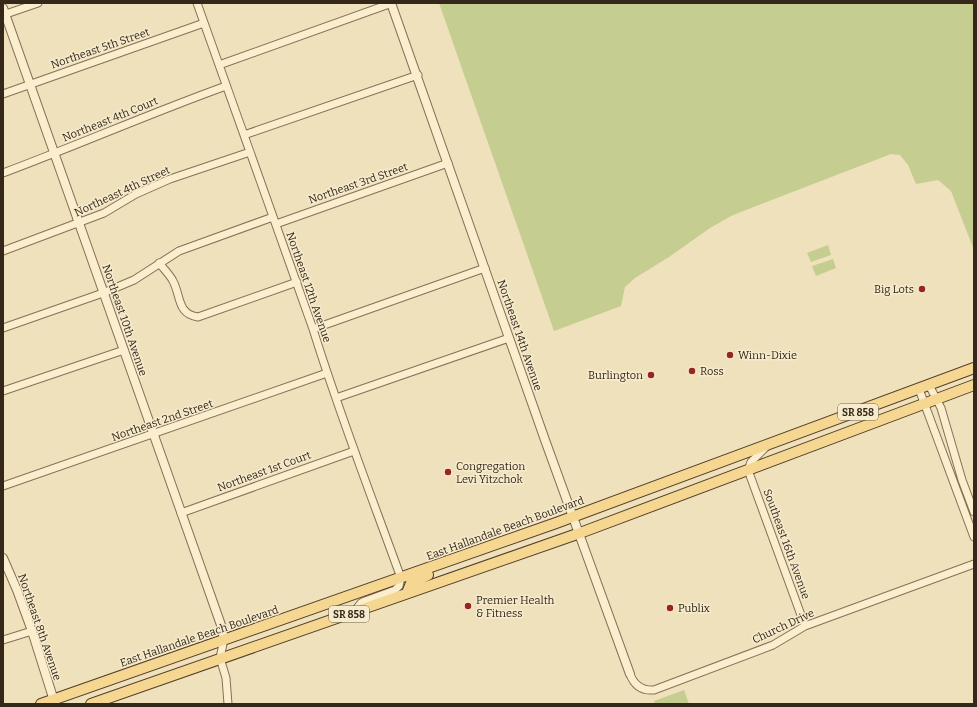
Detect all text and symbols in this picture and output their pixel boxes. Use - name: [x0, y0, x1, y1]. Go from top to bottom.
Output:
- street label: Northeast 5th Street: [49, 25, 151, 72]
- street label: Northeast 4th Court: [60, 94, 160, 145]
- street label: Northeast 3rd Street: [307, 160, 410, 207]
- street label: Northeast 4th Street: [72, 164, 172, 219]
- street label: Northeast 12th Avenue: [284, 230, 334, 344]
- street label: Northeast 10th Avenue: [99, 263, 150, 378]
- street label: Northeast 14th Avenue: [494, 278, 545, 392]
- place label: Big Lots: [874, 283, 914, 296]
- marker: Big Lots: [917, 284, 927, 294]
- place label: Winn-Dixie: [738, 349, 797, 362]
- marker: Winn-Dixie: [725, 350, 735, 360]
- place label: Ross: [700, 365, 724, 378]
- marker: Ross: [687, 366, 697, 376]
- place label: Burlington: [588, 369, 643, 382]
- marker: Burlington: [646, 370, 656, 380]
- street label: Northeast 2nd Street: [110, 397, 215, 444]
- road number: SR 858: [838, 404, 878, 420]
- street label: Northeast 1st Court: [216, 448, 313, 494]
- place label: Congregation Levi Yitzchok: [456, 460, 525, 486]
- marker: Congregation Levi Yitzchok: [443, 467, 453, 477]
- street label: Southeast 16th Avenue: [761, 487, 813, 601]
- street label: East Hallandale Beach Boulevard: [425, 494, 586, 563]
- street label: Northeast 8th Avenue: [15, 572, 64, 682]
- place label: Premier Health & Fitness: [476, 594, 555, 620]
- marker: Premier Health & Fitness: [463, 601, 473, 611]
- place label: Publix: [678, 602, 710, 615]
- street label: East Hallandale Beach Boulevard: [118, 603, 281, 670]
- marker: Publix: [665, 603, 675, 613]
- road number: SR 858: [329, 606, 369, 622]
- street label: Church Drive: [750, 606, 816, 646]

